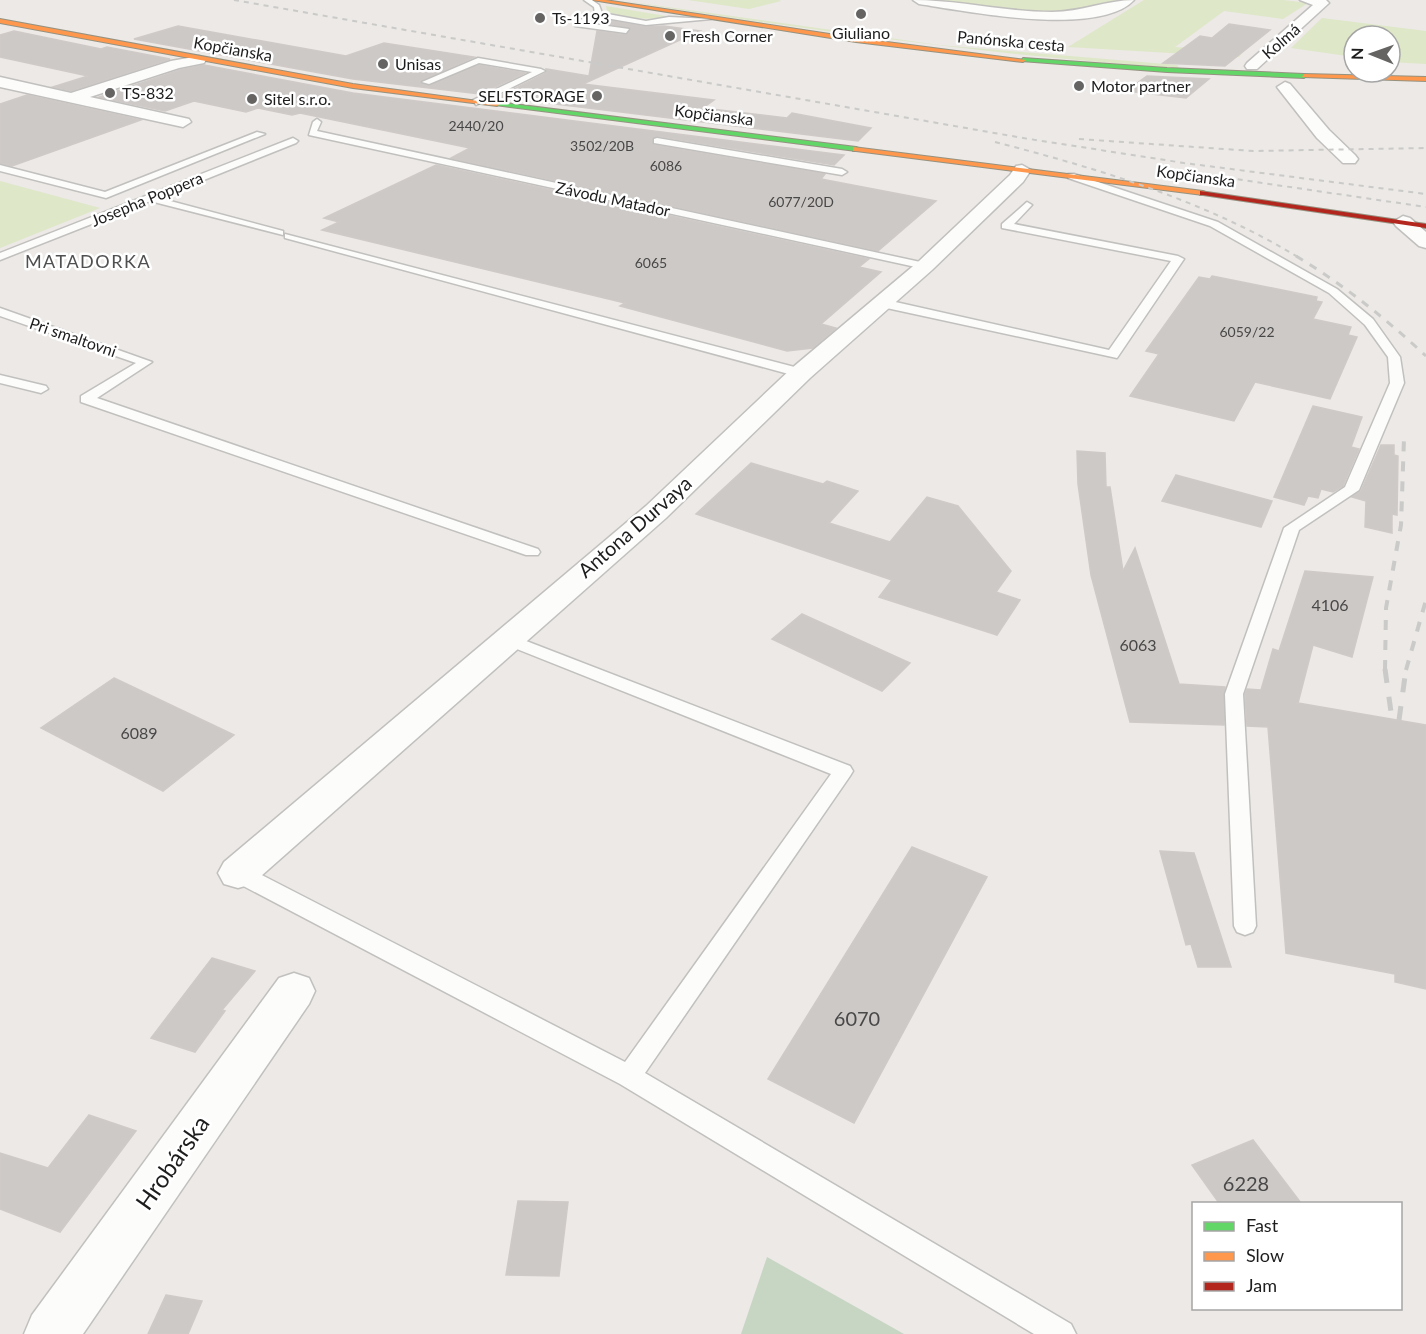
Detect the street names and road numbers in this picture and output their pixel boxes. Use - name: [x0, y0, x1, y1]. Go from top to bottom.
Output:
- street label: Kolmá: [1258, 19, 1303, 62]
- street label: Panónska cesta: [956, 26, 1066, 55]
- street label: Kopčianska: [192, 32, 274, 65]
- street label: Kopčianska: [673, 100, 755, 129]
- street label: Kopčianska: [1155, 161, 1237, 190]
- street label: Josepha Poppera: [88, 167, 206, 230]
- street label: Závodu Matador: [554, 177, 672, 220]
- street label: Pri smaltovni: [27, 313, 119, 360]
- street label: Antona Durvaya: [573, 470, 696, 582]
- street label: Hrobárska: [129, 1109, 215, 1215]

